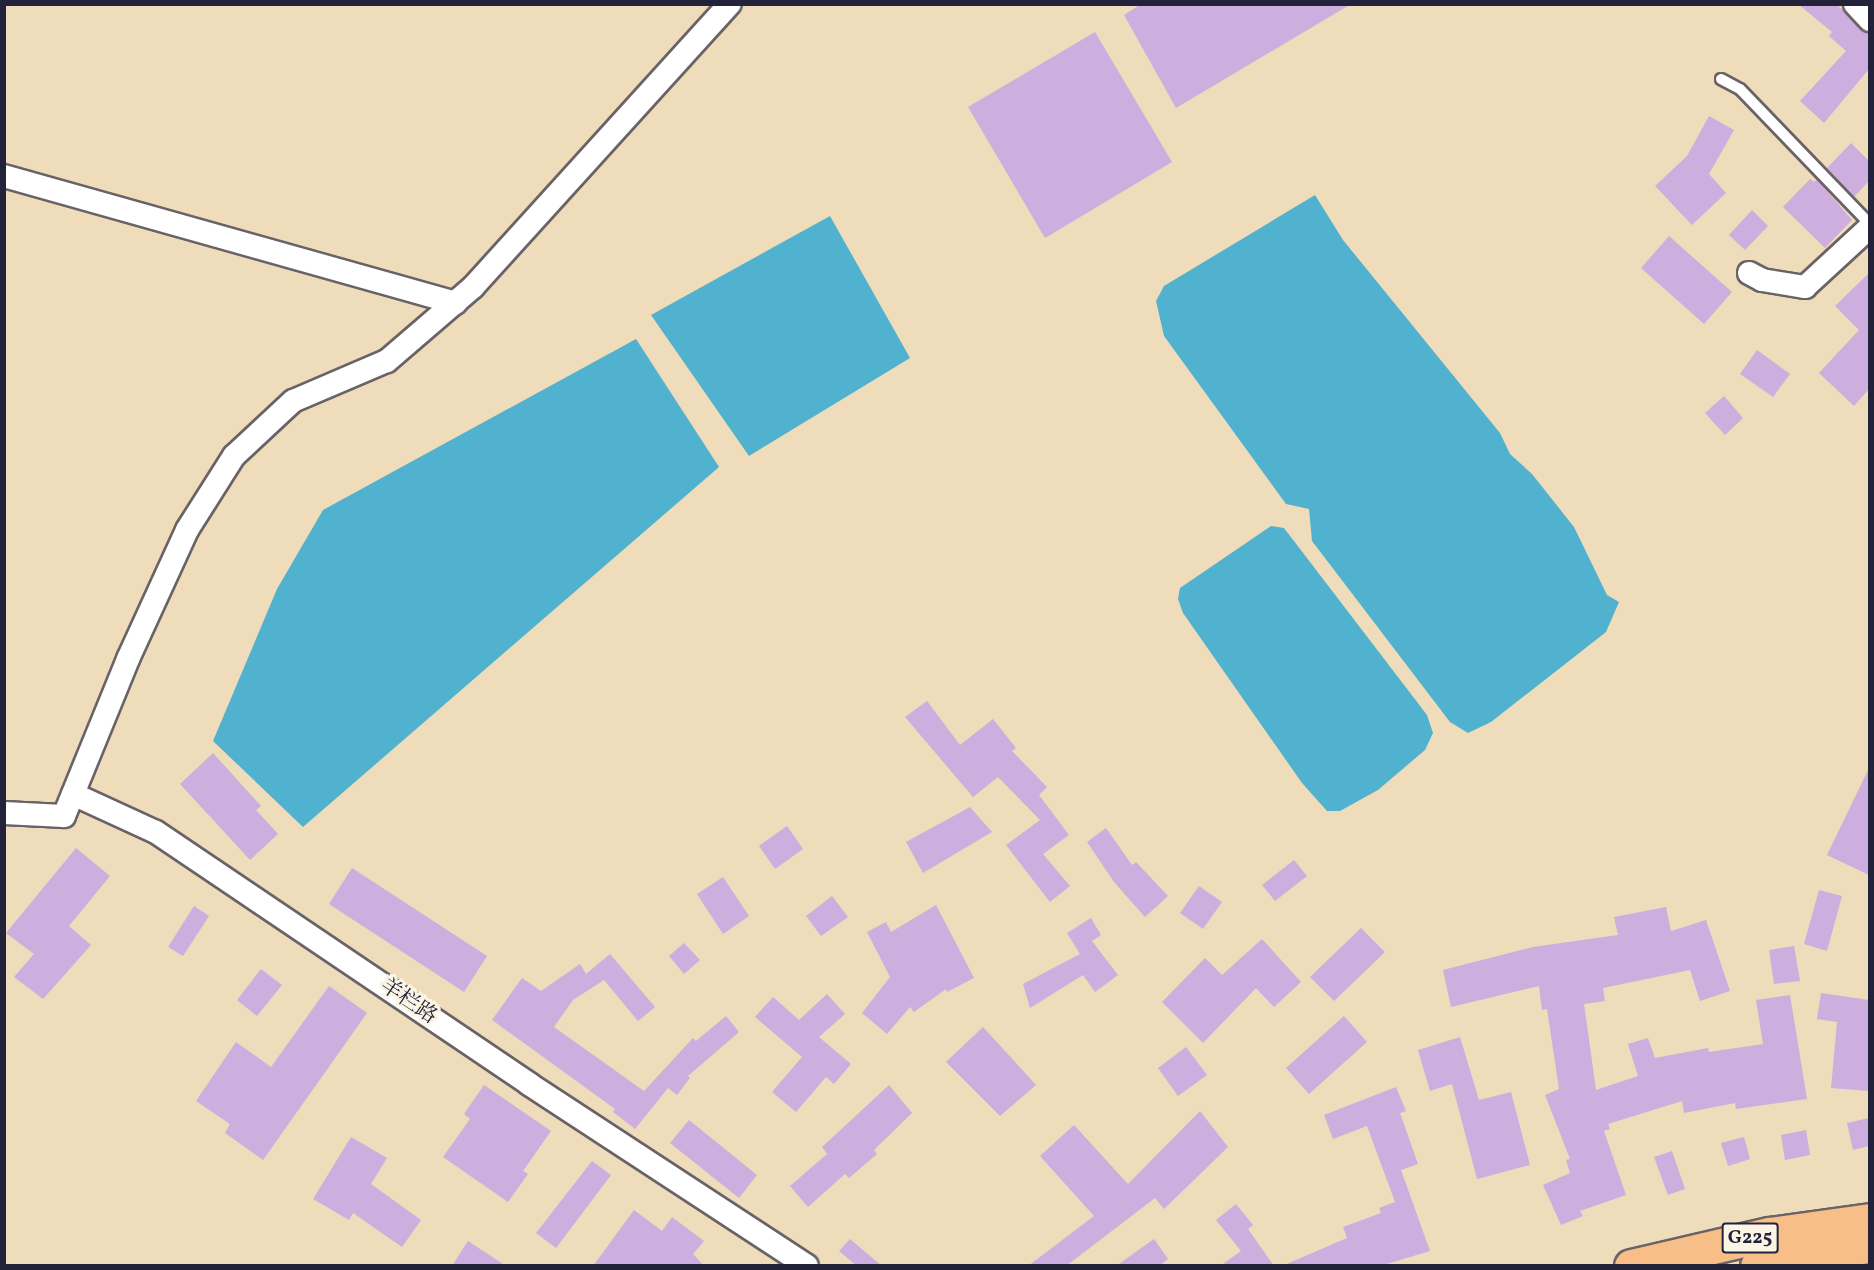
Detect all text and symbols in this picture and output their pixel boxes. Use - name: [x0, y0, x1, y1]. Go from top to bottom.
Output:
- street label: 羊栏路: [375, 974, 441, 1030]
- road number: G225: [1722, 1221, 1778, 1255]

